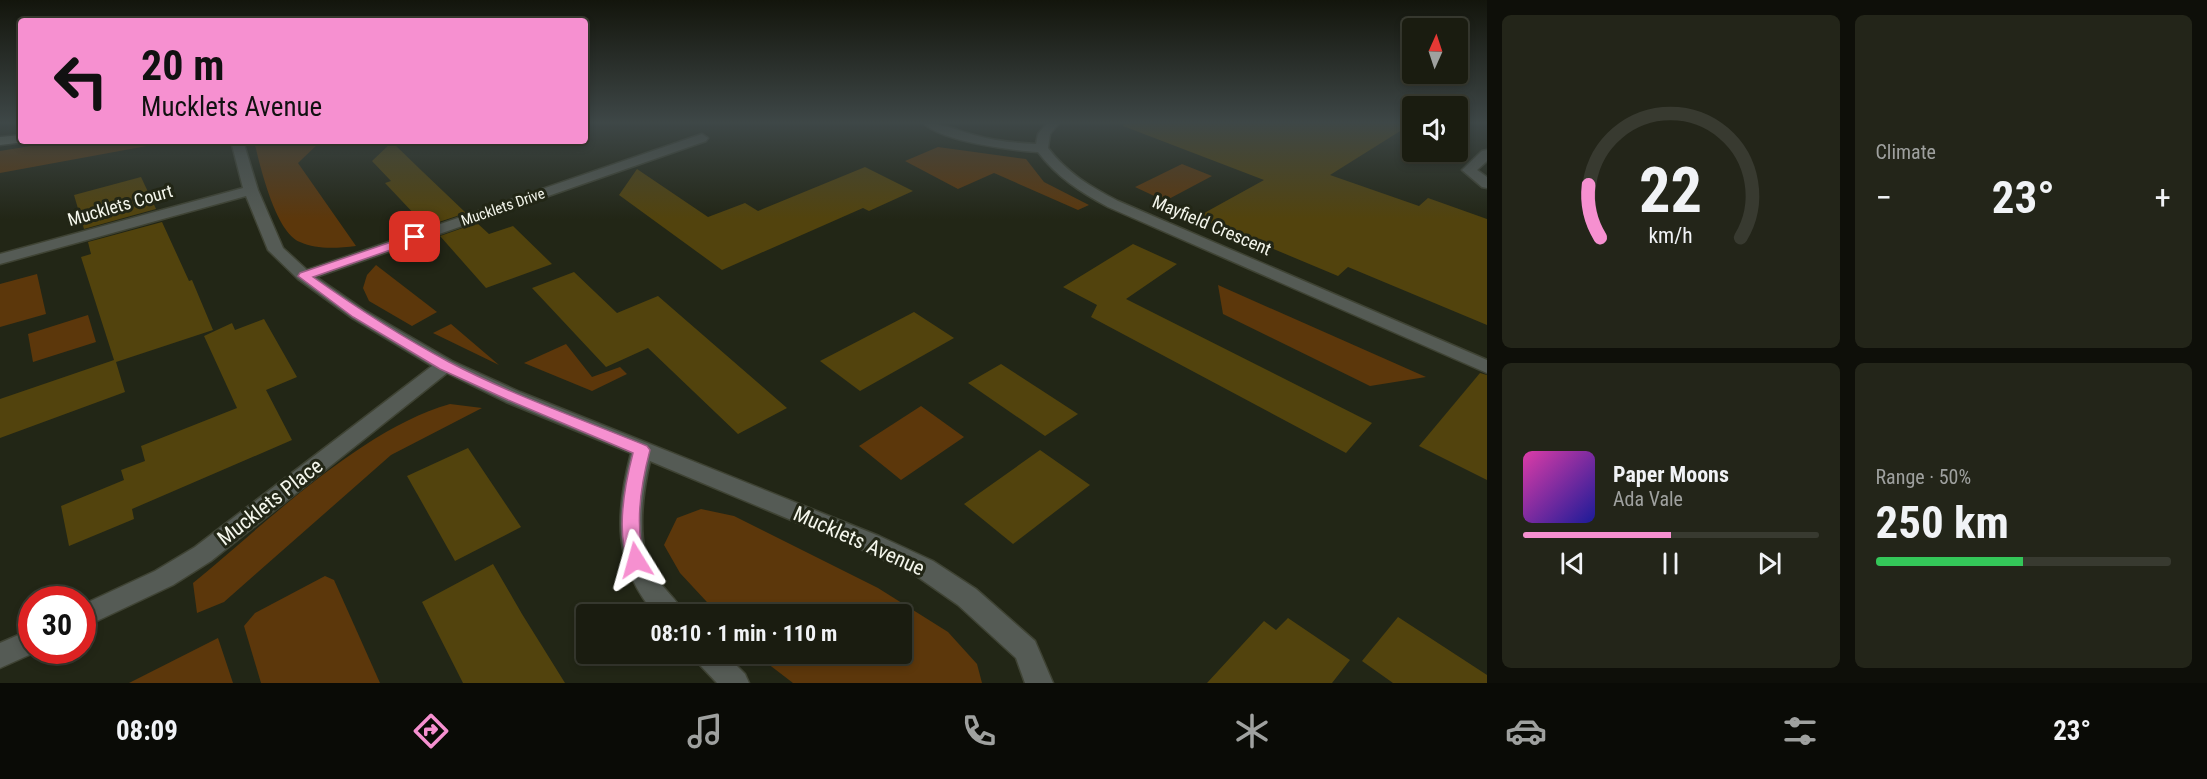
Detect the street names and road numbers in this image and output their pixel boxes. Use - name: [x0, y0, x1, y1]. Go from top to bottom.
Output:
- street label: Mucklets Court: [65, 180, 175, 230]
- street label: Mucklets Drive: [459, 184, 547, 230]
- street label: Mayfield Crescent: [1149, 191, 1275, 259]
- street label: Mucklets Place: [213, 454, 327, 550]
- street label: Mucklets Avenue: [790, 501, 928, 581]

